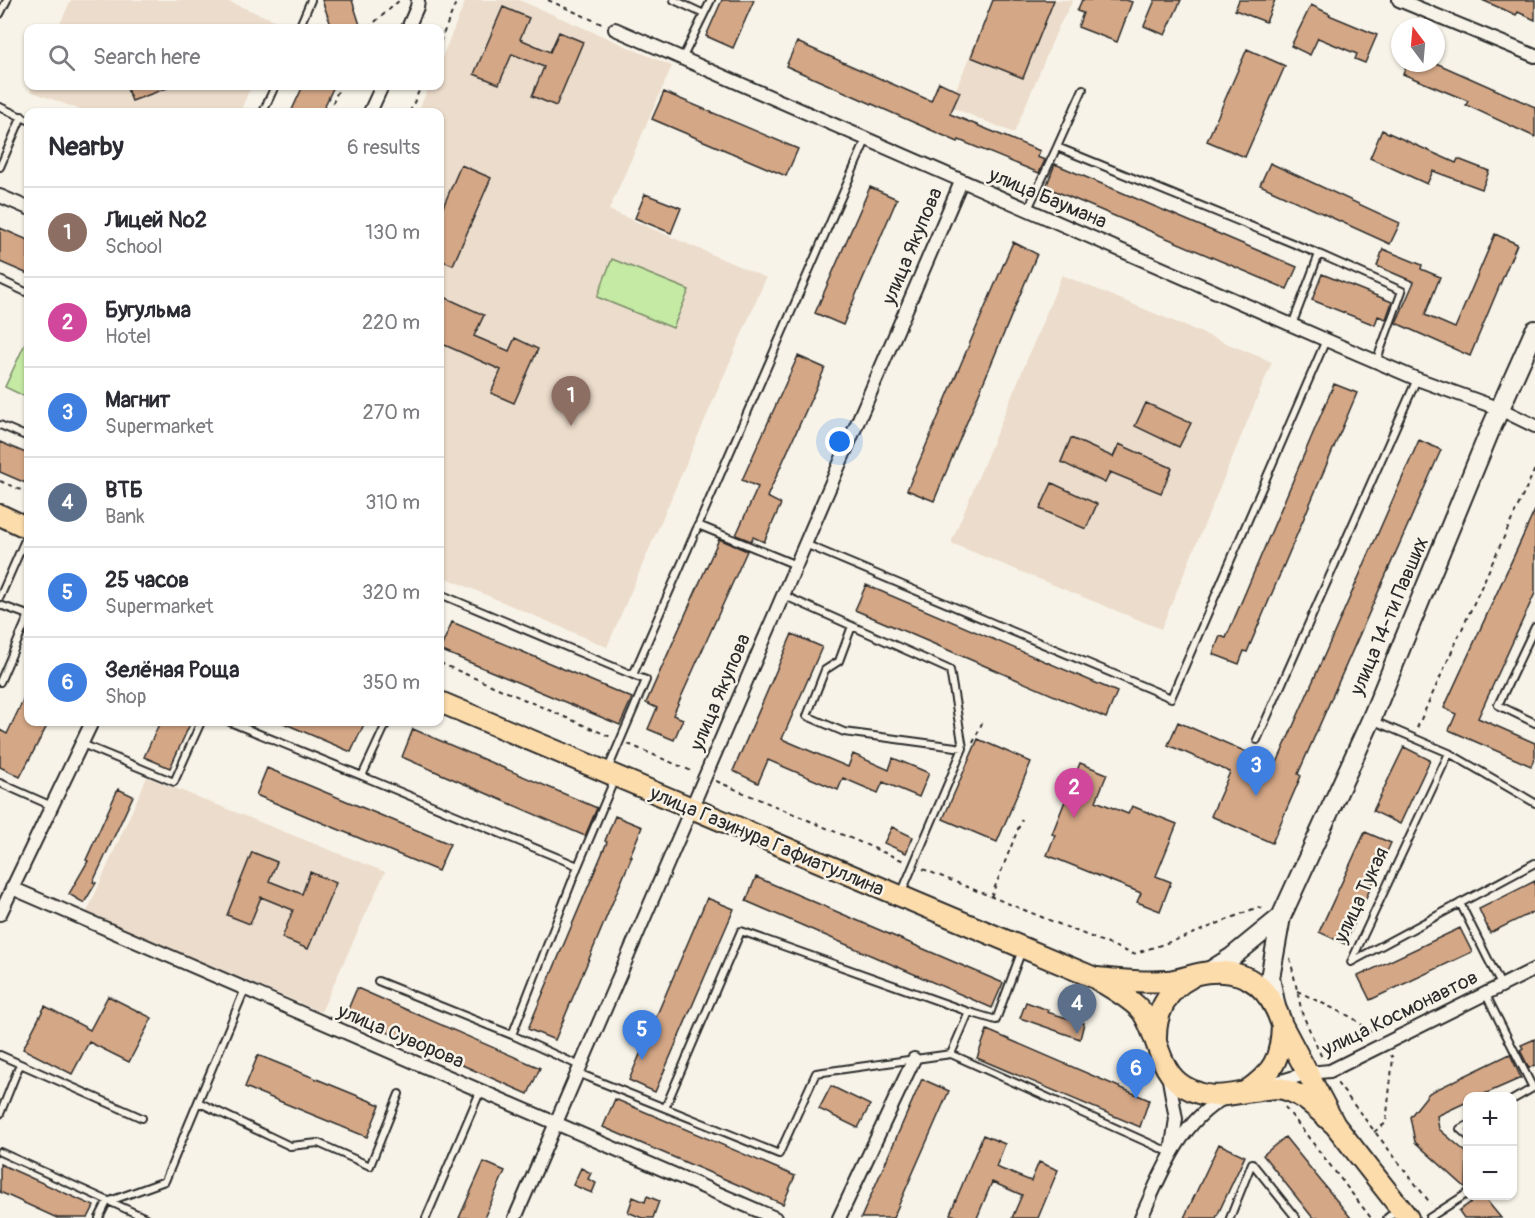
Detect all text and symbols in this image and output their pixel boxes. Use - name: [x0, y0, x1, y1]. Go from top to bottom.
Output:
- north arrow: [1391, 18, 1445, 72]
- search box: [24, 24, 444, 90]
- icon: search: [45, 41, 78, 74]
- text: Search here: [93, 43, 200, 71]
- text: Nearby: [48, 131, 124, 163]
- text: 6 results: [347, 135, 420, 160]
- street label: улица Баумана: [984, 162, 1111, 234]
- street label: улица Якупова: [876, 184, 948, 309]
- text: Лицей №2: [105, 206, 207, 234]
- text: 1: [64, 220, 71, 245]
- text: 130 m: [365, 220, 420, 245]
- text: School: [105, 234, 162, 259]
- text: Бугульма: [105, 296, 191, 324]
- text: 2: [62, 310, 73, 335]
- text: 220 m: [362, 310, 420, 335]
- text: Hotel: [105, 324, 151, 349]
- pin: 1: [552, 376, 590, 426]
- text: Магнит: [105, 386, 170, 414]
- text: 3: [62, 400, 73, 425]
- text: 270 m: [362, 400, 420, 425]
- text: Supermarket: [105, 414, 214, 439]
- your location: [825, 427, 854, 456]
- text: ВТБ: [105, 476, 143, 504]
- text: 4: [62, 490, 73, 515]
- text: 310 m: [365, 490, 420, 515]
- text: Bank: [105, 504, 145, 529]
- street label: улица 14-ти Павших: [1344, 533, 1434, 700]
- text: 25 часов: [105, 566, 189, 594]
- text: 5: [62, 580, 73, 605]
- text: 320 m: [362, 580, 420, 605]
- text: Supermarket: [105, 594, 214, 619]
- street label: улица Якупова: [684, 630, 756, 755]
- text: Зелёная Роща: [105, 656, 240, 684]
- text: 6: [62, 670, 73, 695]
- text: 350 m: [362, 670, 420, 695]
- text: Shop: [105, 684, 146, 709]
- pin: 3: [1236, 746, 1276, 796]
- pin: 2: [1054, 768, 1094, 818]
- street label: улица Газинура Гафиатуллина: [645, 780, 888, 902]
- street label: улица Тукая: [1328, 843, 1394, 948]
- street label: улица Космонавтов: [1317, 964, 1482, 1062]
- pin: 4: [1058, 984, 1096, 1034]
- street label: улица Суворова: [333, 998, 468, 1074]
- pin: 5: [622, 1010, 662, 1060]
- pin: 6: [1116, 1050, 1156, 1099]
- map controls: [1463, 1092, 1517, 1200]
- button: +: [1463, 1092, 1517, 1146]
- button: −: [1463, 1146, 1517, 1200]

